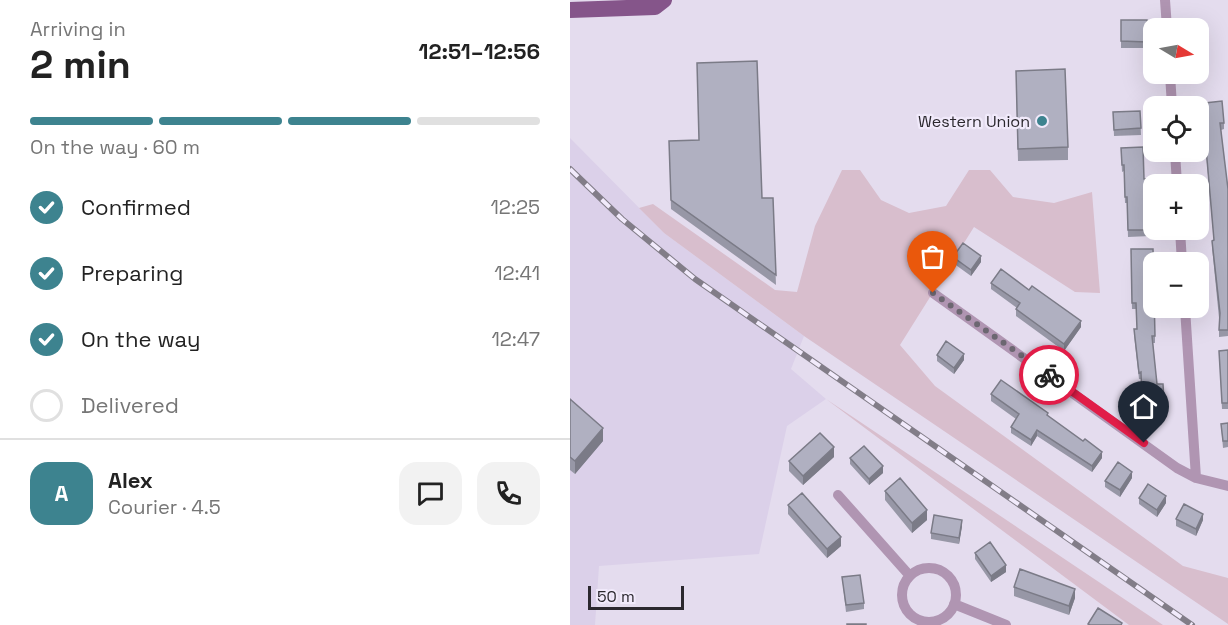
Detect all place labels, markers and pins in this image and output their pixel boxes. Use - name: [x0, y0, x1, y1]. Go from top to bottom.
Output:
- place label: Western Union: [918, 111, 1030, 132]
- marker: Western Union: [1035, 114, 1049, 128]
- pin: [907, 231, 958, 293]
- pin: [1118, 381, 1169, 443]

